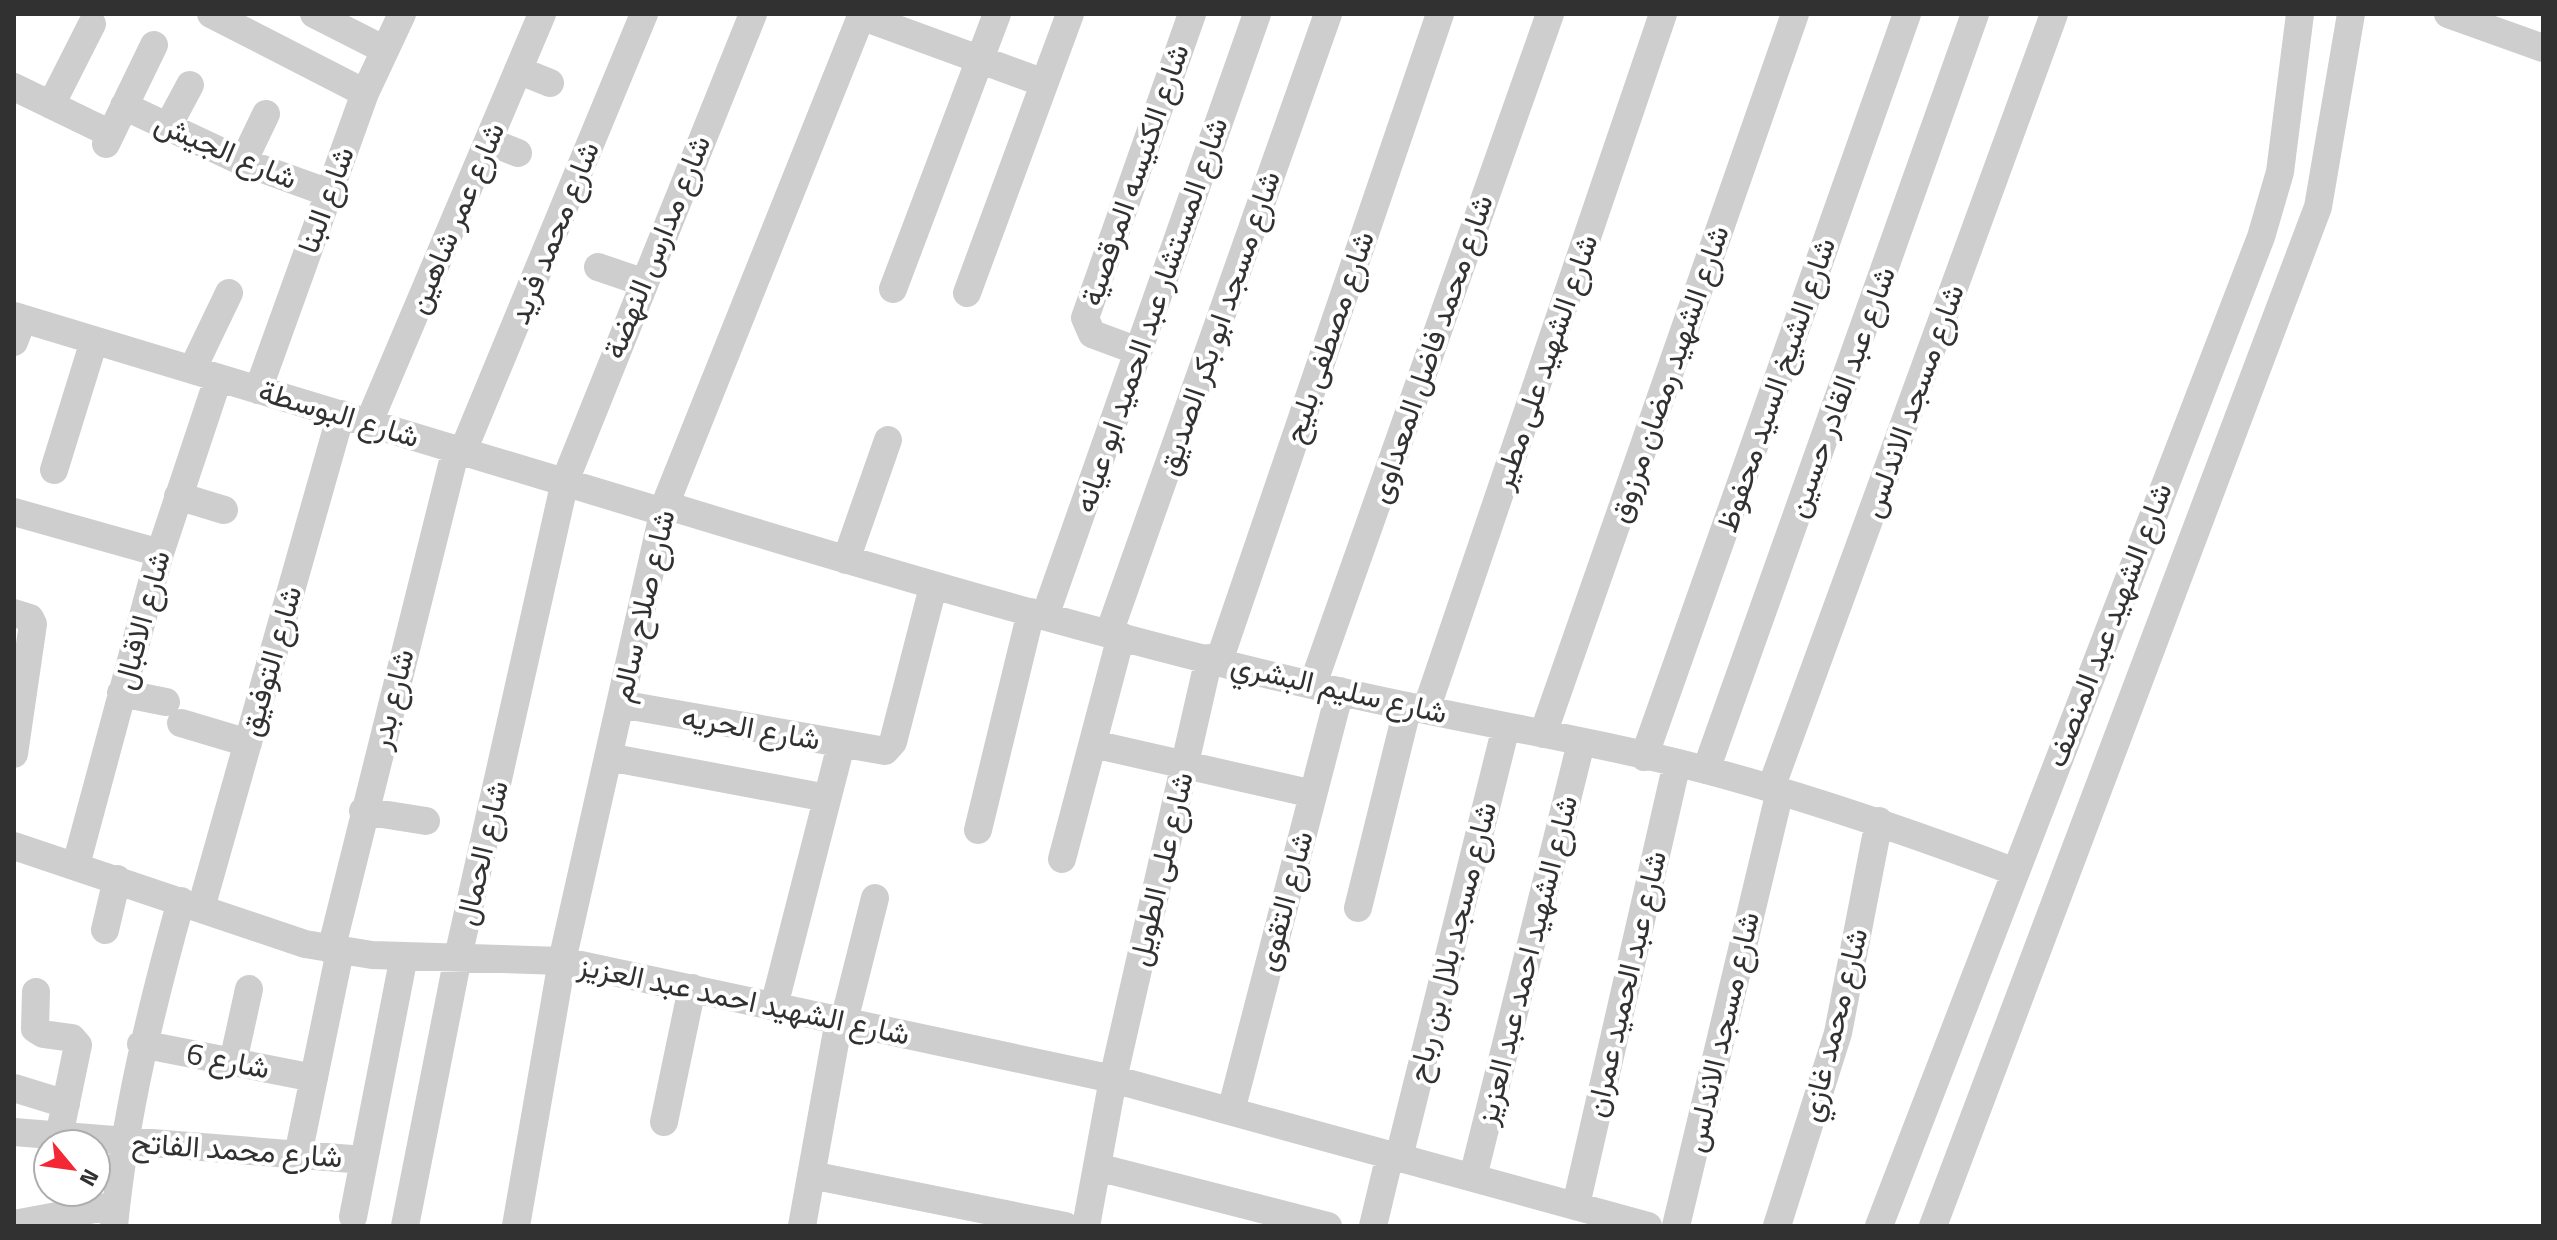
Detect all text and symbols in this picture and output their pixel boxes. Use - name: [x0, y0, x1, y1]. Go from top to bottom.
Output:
- street label: شارع الكنيسه المرقصية: [1068, 37, 1201, 312]
- street label: شارع الجيش: [148, 99, 305, 201]
- street label: شارع المستشار عبد الحميد ابو عيانه: [1061, 111, 1239, 519]
- street label: شارع عمر شاهين: [394, 115, 516, 320]
- street label: شارع مدارس النهضة: [590, 128, 722, 365]
- street label: شارع محمد فريد: [495, 134, 611, 331]
- street label: شارع البنا: [284, 140, 366, 260]
- street label: شارع مسجد ابو بكر الصديق: [1144, 164, 1292, 481]
- street label: شارع محمد فاضل المعداوى: [1356, 188, 1505, 509]
- street label: شارع الشهيد رمضان مرزوق: [1596, 219, 1741, 529]
- street label: شارع مصطفى بليح: [1270, 224, 1386, 449]
- street label: شارع الشهيد على مطير: [1478, 228, 1609, 496]
- street label: شارع الشيخ السيد محفوظ: [1703, 231, 1847, 538]
- street label: شارع عبد القادر حسين: [1773, 260, 1907, 524]
- street label: شارع مسجد الاندلس: [1848, 277, 1976, 524]
- street label: شارع البوسطة: [253, 367, 425, 459]
- street label: شارع الشهيد عبد المنصف: [2033, 476, 2184, 774]
- street label: شارع صلاح سالم: [598, 505, 686, 706]
- street label: شارع الاقبال: [100, 545, 182, 694]
- street label: شارع التوفيق: [227, 580, 313, 741]
- street label: شارع سليم البشري: [1226, 641, 1452, 737]
- street label: شارع بدر: [356, 644, 426, 755]
- street label: شارع الحريه: [678, 692, 824, 762]
- street label: شارع على الطويل: [1115, 767, 1205, 970]
- street label: شارع الحمال: [442, 776, 520, 930]
- street label: شارع الشهيد احمد عبد العزيز: [1463, 790, 1589, 1130]
- street label: شارع مسجد بلال بن رباح: [1394, 797, 1508, 1087]
- street label: شارع التقوى: [1243, 825, 1325, 976]
- street label: شارع عبد الحميد عمران: [1572, 846, 1678, 1121]
- street label: شارع مسجد الاندلس: [1671, 907, 1771, 1157]
- street label: شارع محمد غازي: [1787, 923, 1881, 1127]
- street label: شارع الشهيد احمد عبد العزيز: [573, 941, 914, 1057]
- street label: شارع 6: [183, 1029, 274, 1091]
- street label: شارع محمد الفاتح: [130, 1119, 344, 1179]
- north arrow: [32, 1128, 112, 1208]
- text: N: [71, 1163, 108, 1193]

